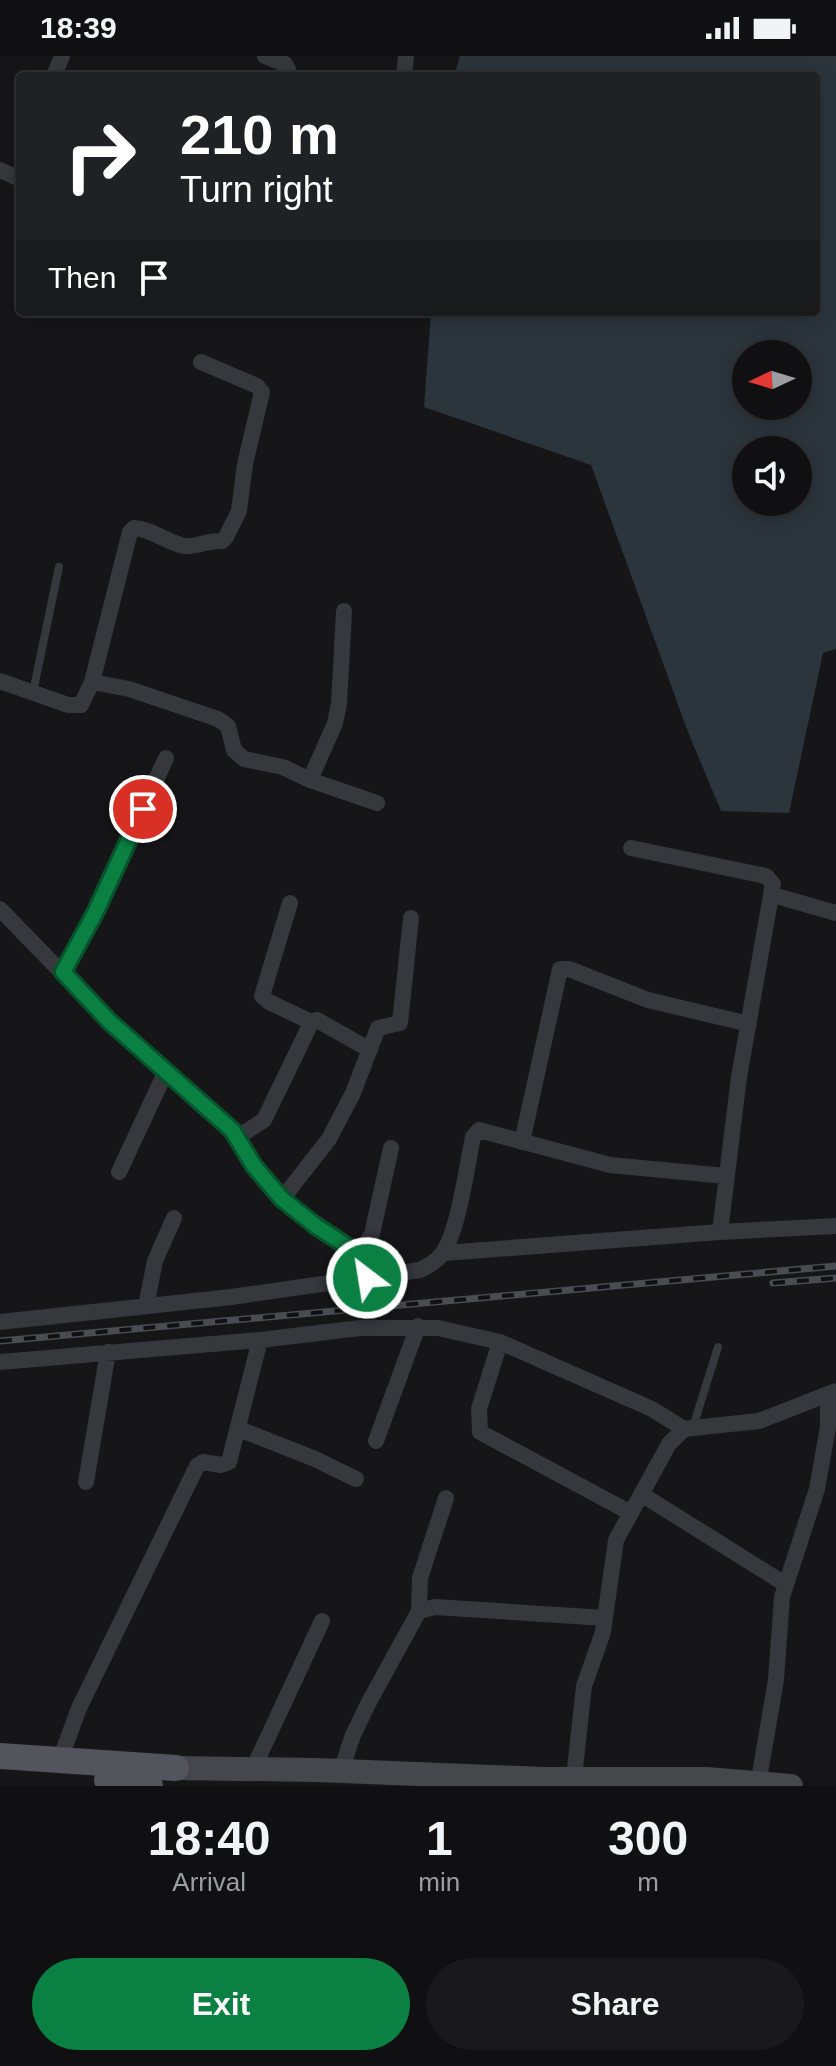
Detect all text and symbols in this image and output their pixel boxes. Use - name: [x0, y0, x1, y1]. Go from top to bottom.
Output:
- text: 18:39: [40, 11, 117, 44]
- text: 210 m: [180, 103, 339, 166]
- icon: right: [48, 104, 152, 208]
- text: Turn right: [180, 169, 333, 210]
- icon: arrive: [132, 256, 176, 300]
- text: Then: [48, 261, 116, 294]
- north arrow: [732, 340, 812, 420]
- map controls: [732, 340, 812, 516]
- button: sound: [732, 436, 812, 516]
- pin: [109, 775, 177, 843]
- icon: arrive: [121, 787, 165, 831]
- position arrow: [325, 1236, 409, 1320]
- text: 18:40: [148, 1812, 271, 1865]
- text: 1: [426, 1812, 453, 1865]
- text: 300: [608, 1812, 688, 1865]
- text: Arrival: [172, 1867, 246, 1897]
- text: min: [418, 1867, 460, 1897]
- text: m: [637, 1867, 659, 1897]
- button: Exit: [32, 1958, 410, 2050]
- button: Share: [426, 1958, 804, 2050]

